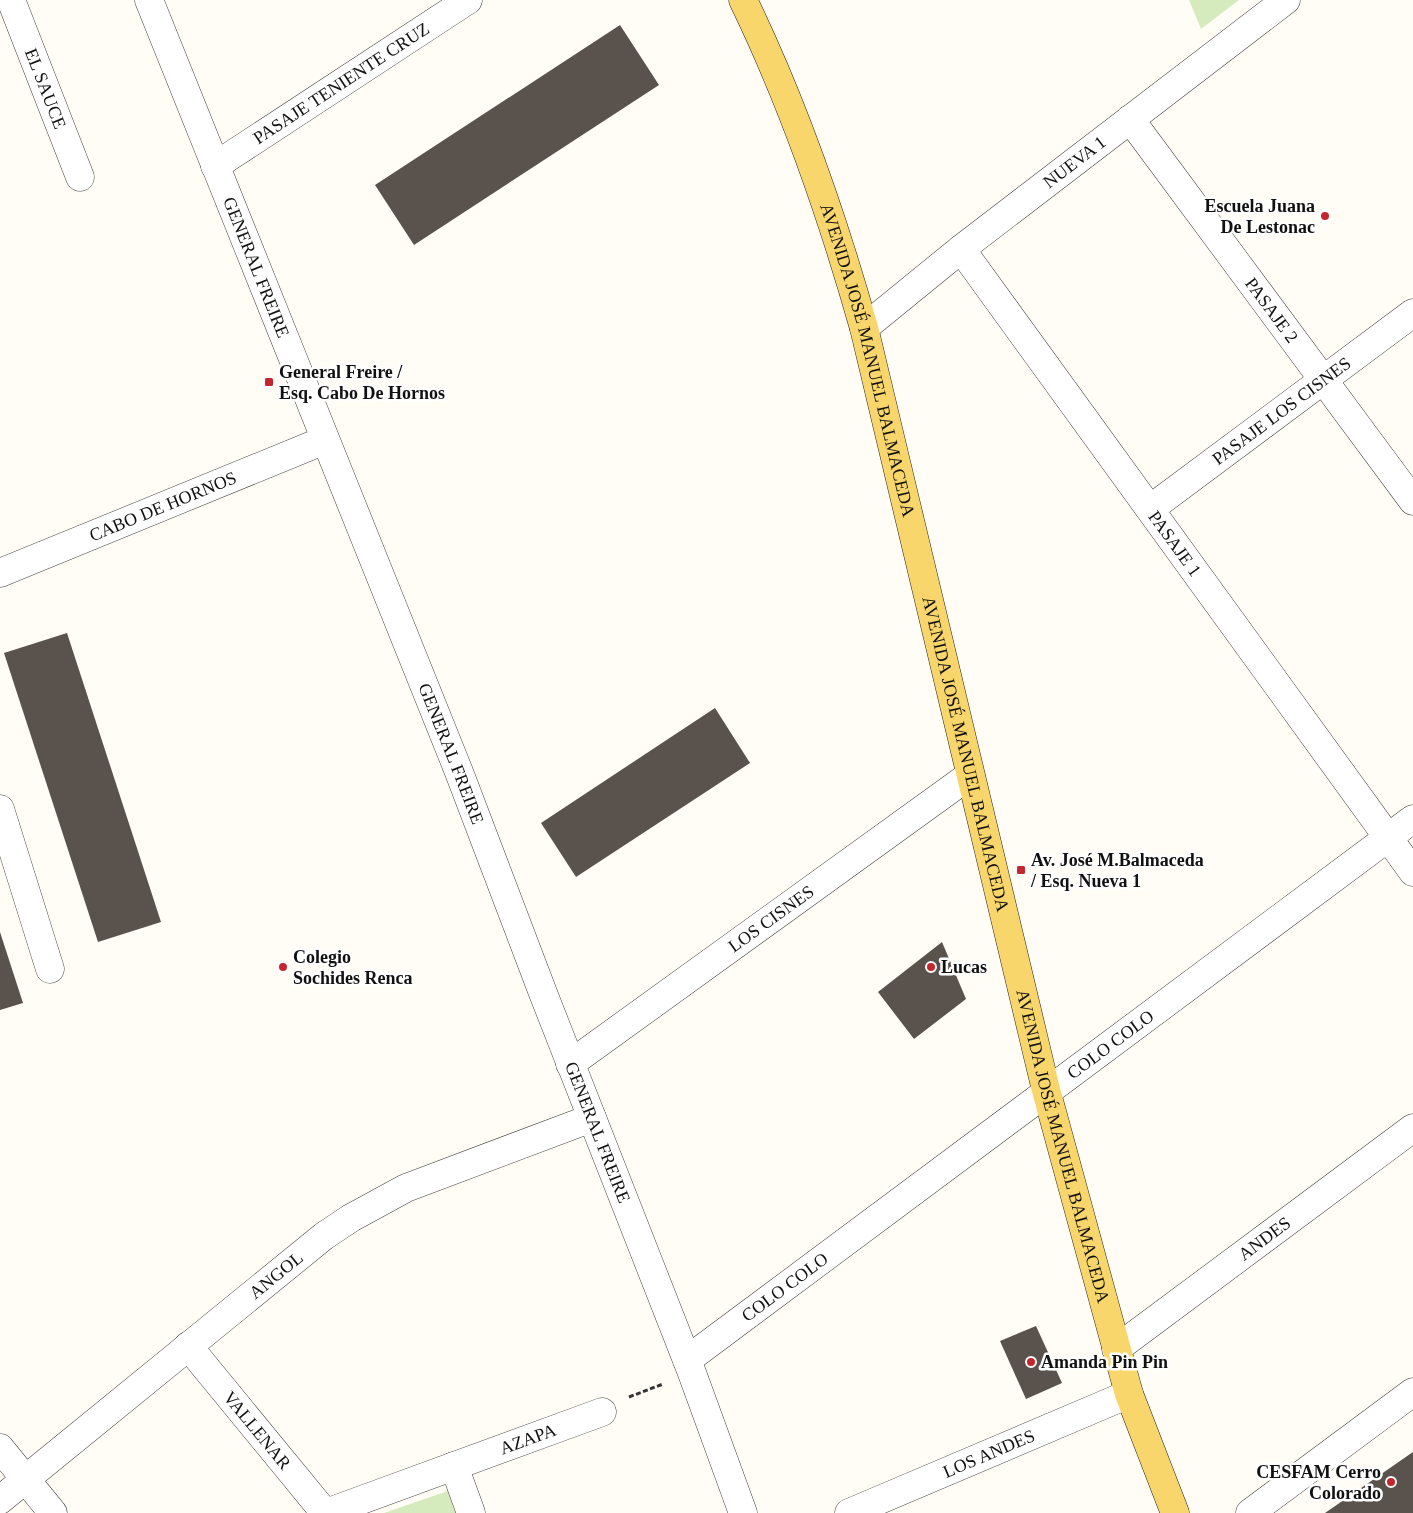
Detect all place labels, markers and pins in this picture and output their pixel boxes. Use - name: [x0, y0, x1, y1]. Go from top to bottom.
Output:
- place label: Escuela Juana De Lestonac: [1204, 196, 1315, 237]
- marker: Escuela Juana De Lestonac: [1319, 210, 1331, 222]
- place label: General Freire / Esq. Cabo De Hornos: [279, 362, 445, 403]
- marker: General Freire / Esq. Cabo De Hornos: [263, 376, 275, 388]
- place label: Av. José M.Balmaceda / Esq. Nueva 1: [1030, 850, 1204, 891]
- marker: Av. José M.Balmaceda / Esq. Nueva 1: [1015, 864, 1027, 876]
- place label: Colegio Sochides Renca: [293, 947, 413, 988]
- place label: Lucas: [941, 957, 987, 977]
- marker: Colegio Sochides Renca: [277, 961, 289, 973]
- marker: Lucas: [925, 961, 937, 973]
- place label: Amanda Pin Pin: [1041, 1352, 1168, 1372]
- marker: Amanda Pin Pin: [1025, 1356, 1037, 1368]
- place label: CESFAM Cerro Colorado: [1256, 1462, 1381, 1503]
- marker: CESFAM Cerro Colorado: [1385, 1476, 1397, 1488]

